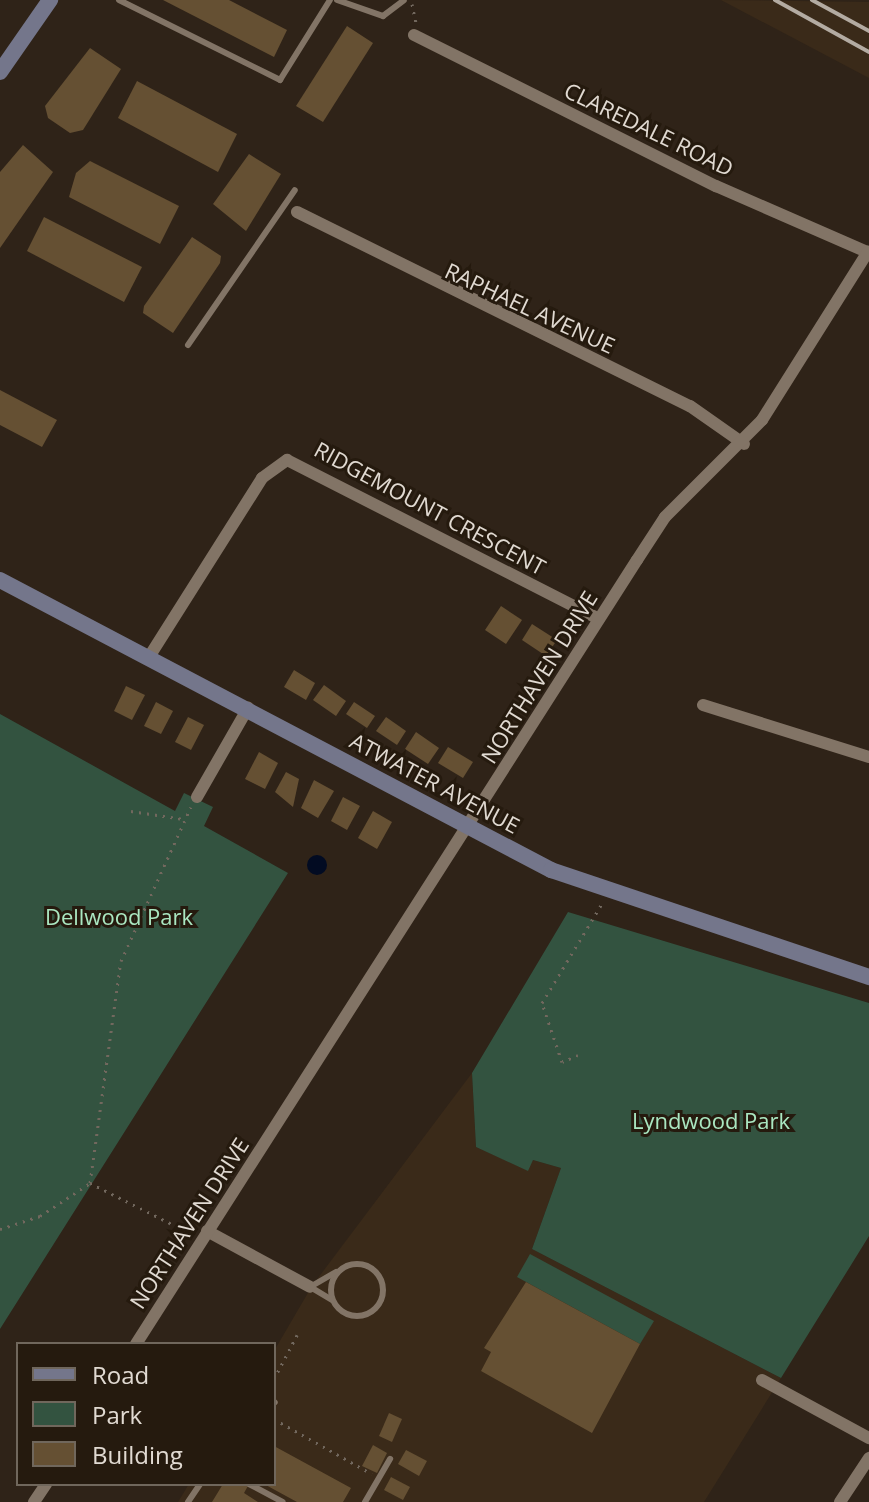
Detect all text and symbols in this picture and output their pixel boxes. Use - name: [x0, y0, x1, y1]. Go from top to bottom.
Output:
- street label: CLAREDALE ROAD: [560, 77, 738, 181]
- street label: RAPHAEL AVENUE: [441, 257, 619, 359]
- street label: RIDGEMOUNT CRESCENT: [310, 436, 550, 580]
- street label: NORTHAVEN DRIVE: [475, 586, 603, 768]
- street label: ATWATER AVENUE: [346, 727, 524, 839]
- park label: Dellwood Park: [45, 904, 193, 930]
- park label: Lyndwood Park: [632, 1108, 790, 1134]
- street label: NORTHAVEN DRIVE: [124, 1133, 254, 1313]
- legend: [16, 1342, 276, 1486]
- text: Road: [92, 1358, 149, 1391]
- text: Park: [92, 1398, 142, 1431]
- text: Building: [92, 1438, 183, 1471]

